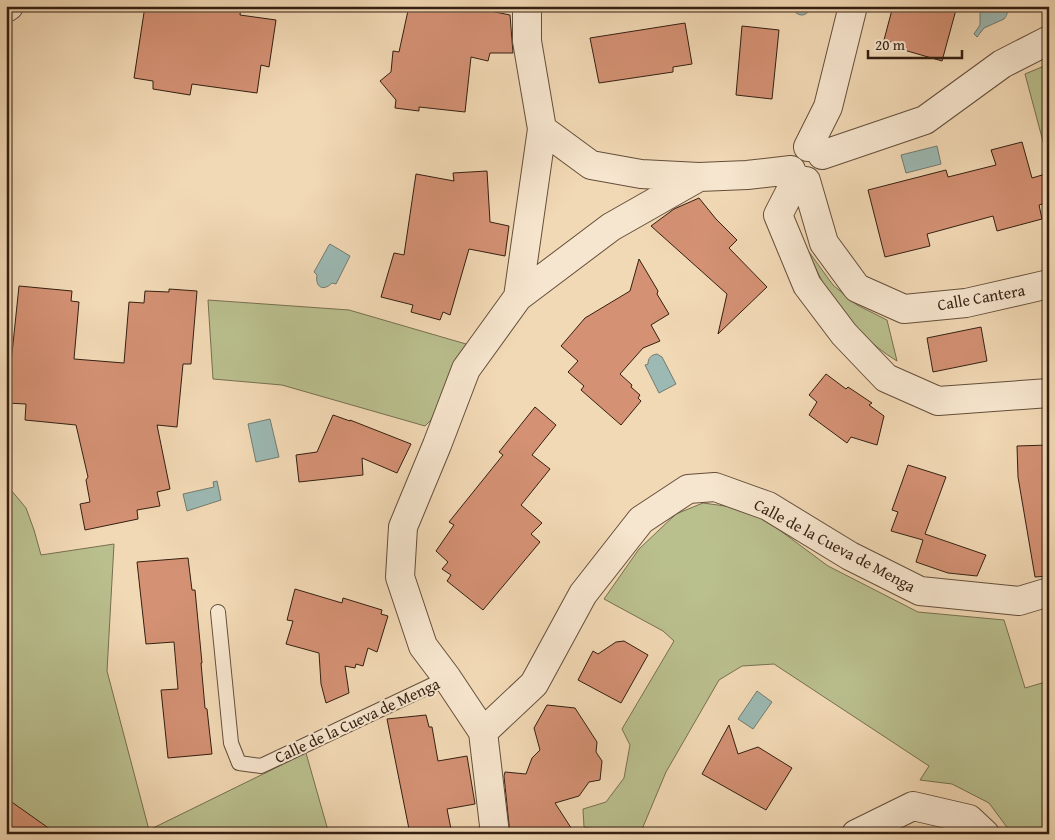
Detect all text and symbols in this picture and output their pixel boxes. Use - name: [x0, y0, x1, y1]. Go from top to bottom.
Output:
- scale bar: [868, 28, 961, 60]
- text: 20 m: [875, 34, 906, 55]
- street label: Calle Cantera: [935, 277, 1027, 317]
- street label: Calle de la Cueva de Menga: [750, 492, 920, 598]
- street label: Calle de la Cueva de Menga: [270, 671, 444, 769]

